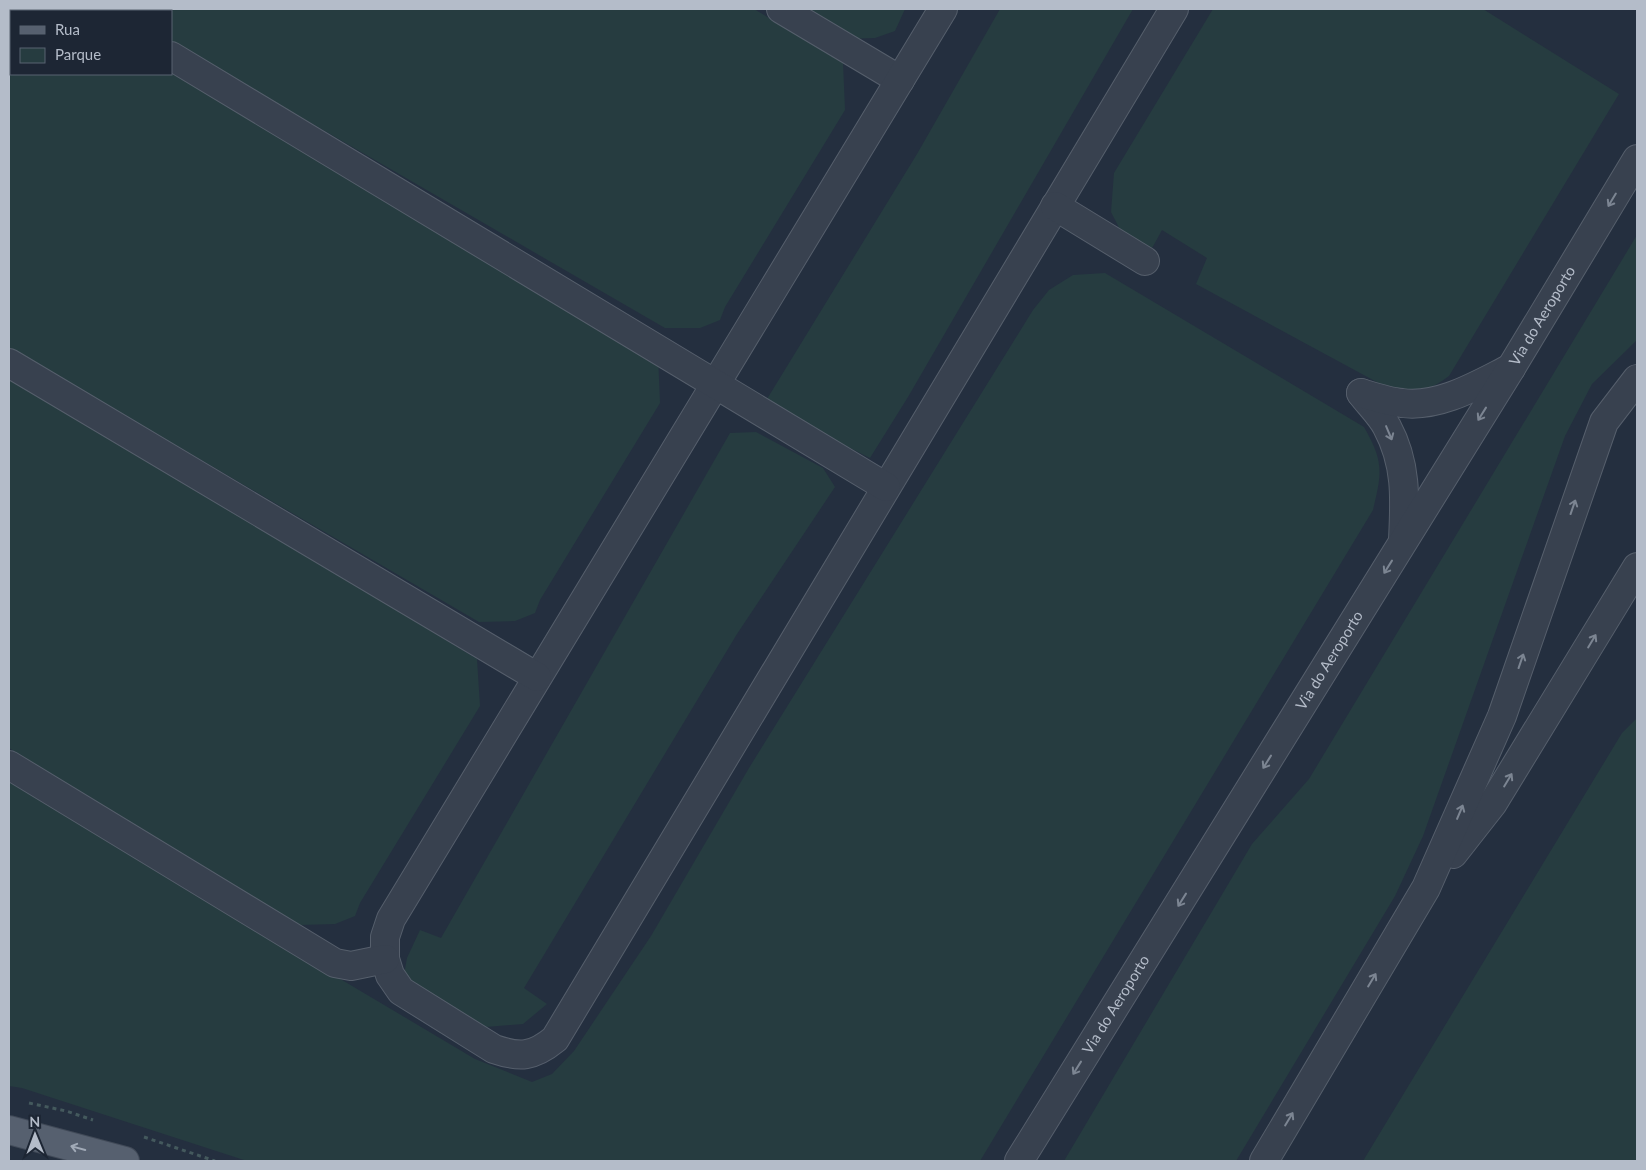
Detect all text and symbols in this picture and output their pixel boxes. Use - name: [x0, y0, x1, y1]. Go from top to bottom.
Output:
- legend: [10, 10, 172, 75]
- text: Rua: [55, 20, 80, 38]
- text: Parque: [55, 45, 101, 63]
- one-way arrow: [1607, 193, 1617, 207]
- street label: Via do Aeroporto: [1505, 262, 1578, 369]
- one-way arrow: [1477, 407, 1488, 421]
- one-way arrow: [1385, 425, 1394, 440]
- one-way arrow: [1569, 500, 1578, 516]
- one-way arrow: [1382, 560, 1392, 574]
- street label: Via do Aeroporto: [1291, 607, 1366, 713]
- one-way arrow: [1588, 634, 1598, 648]
- one-way arrow: [1517, 654, 1526, 670]
- one-way arrow: [1262, 754, 1272, 768]
- one-way arrow: [1503, 773, 1513, 787]
- one-way arrow: [1456, 805, 1466, 820]
- one-way arrow: [1176, 892, 1186, 906]
- street label: Via do Aeroporto: [1078, 951, 1153, 1057]
- one-way arrow: [1367, 973, 1377, 987]
- one-way arrow: [1072, 1060, 1082, 1074]
- north arrow: [10, 1110, 60, 1160]
- text: N: [29, 1113, 40, 1130]
- one-way arrow: [1284, 1113, 1294, 1127]
- one-way arrow: [71, 1143, 87, 1153]

